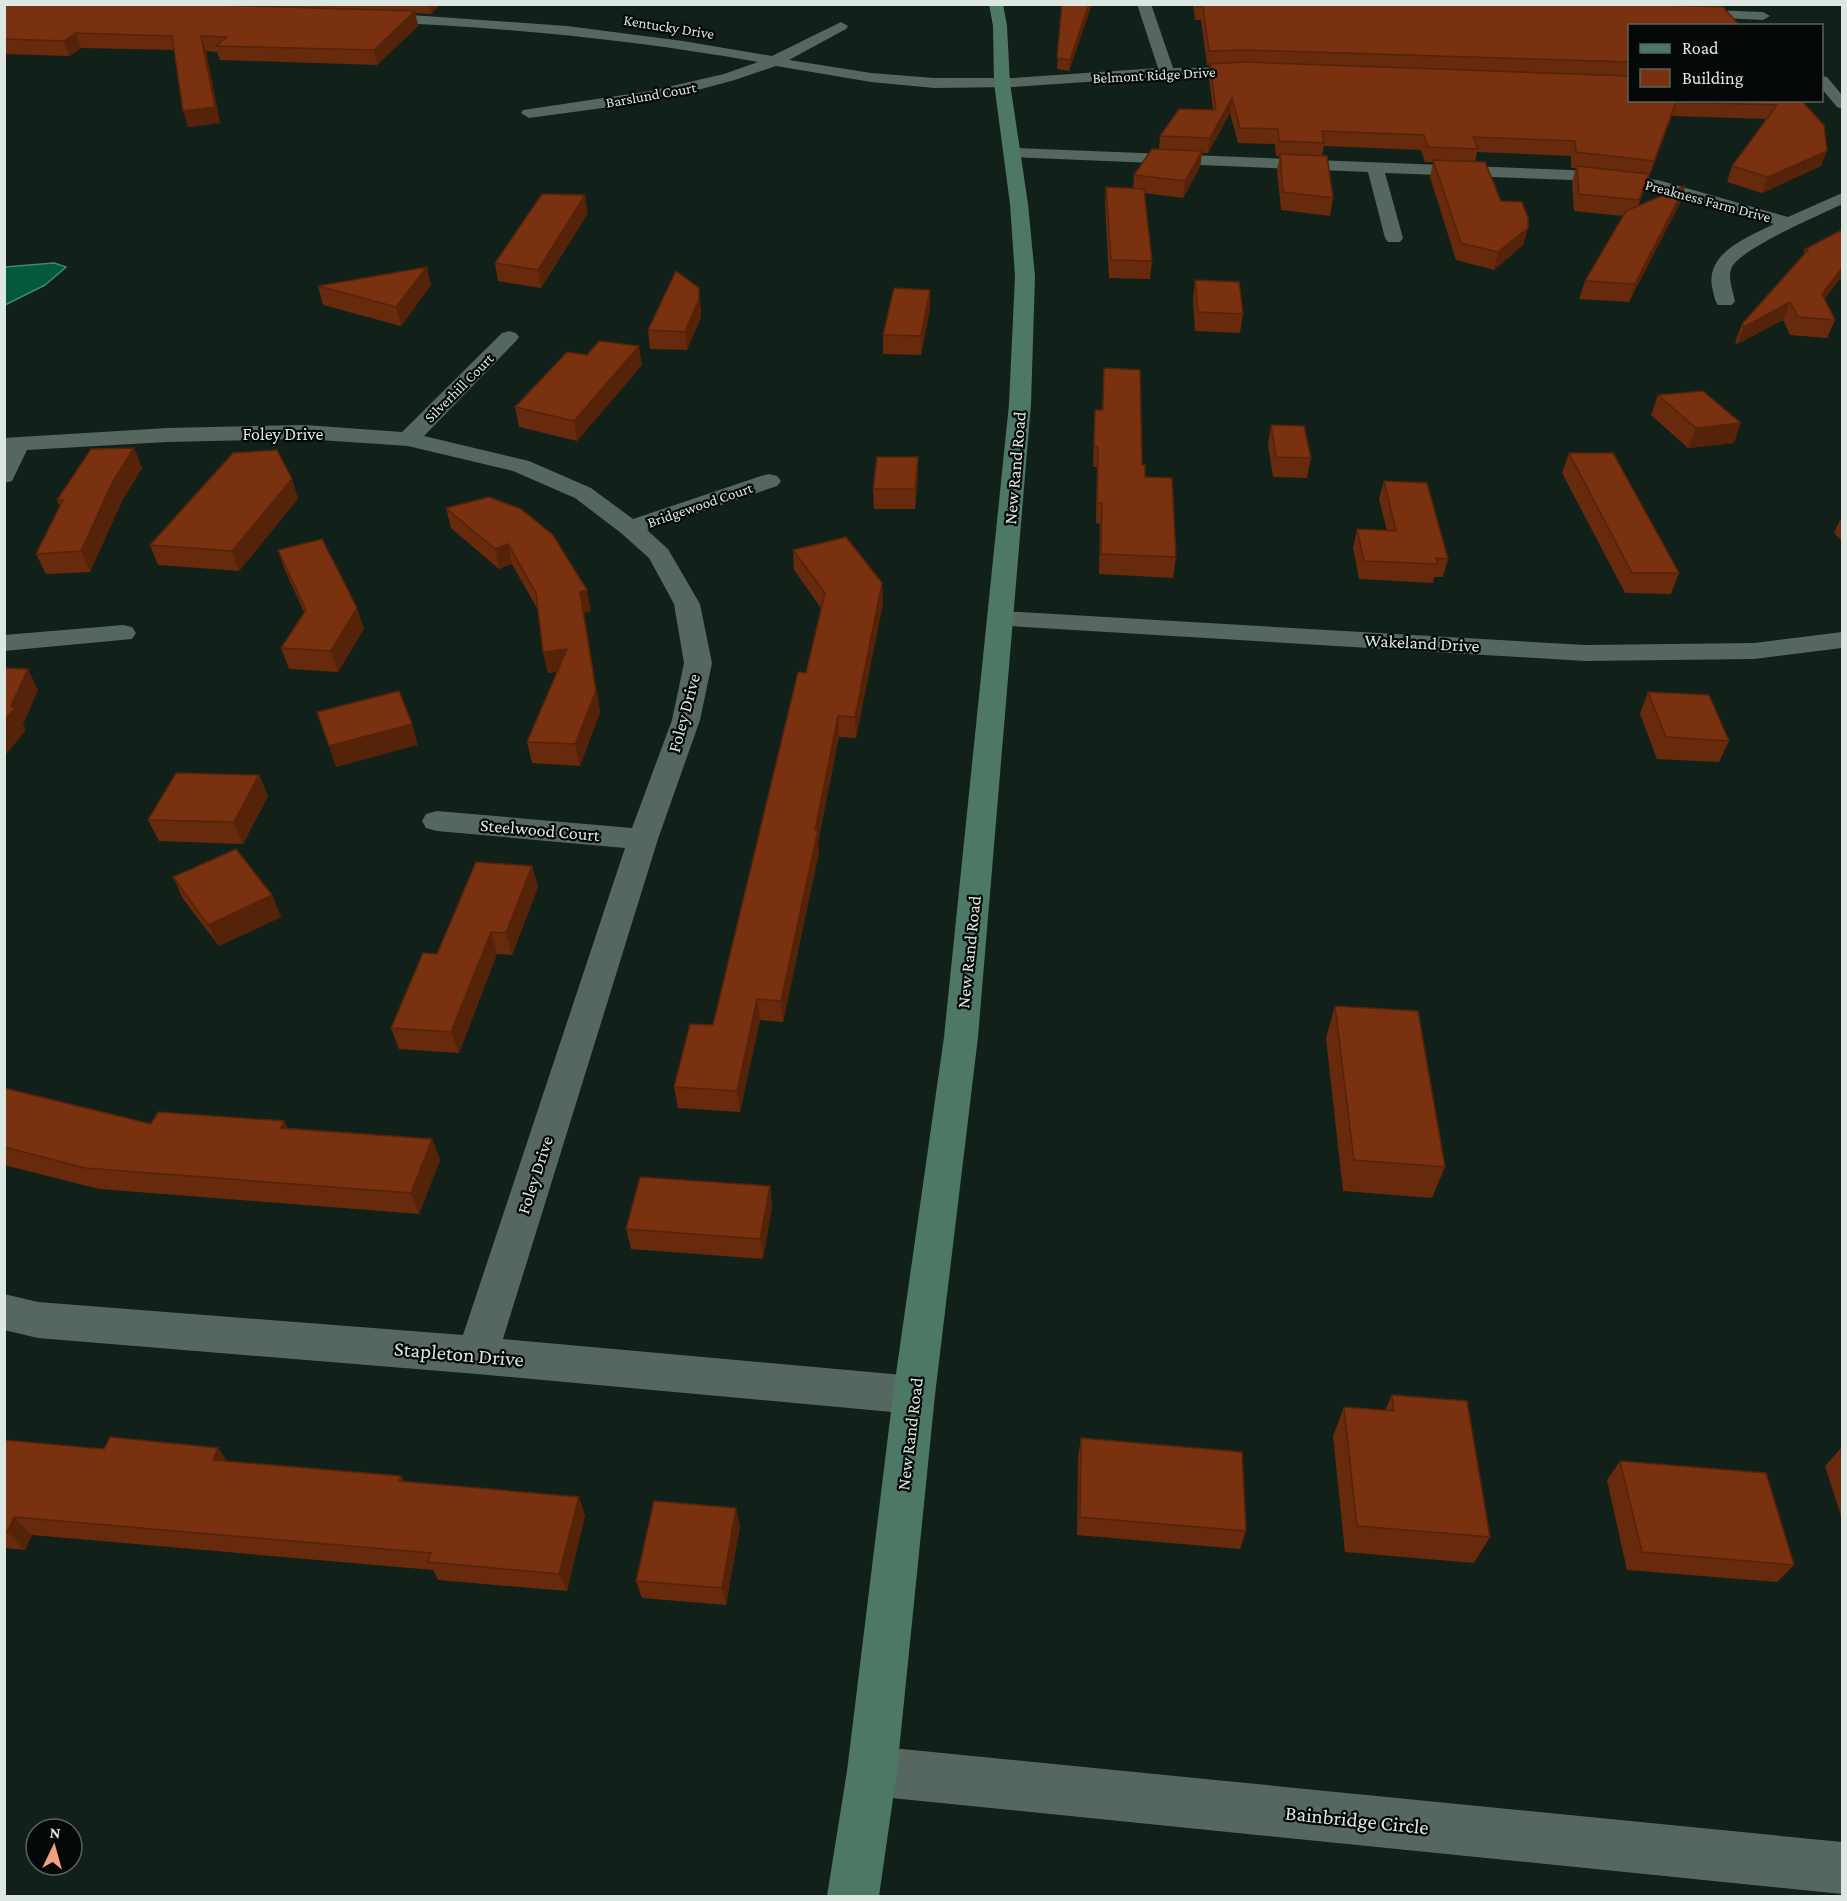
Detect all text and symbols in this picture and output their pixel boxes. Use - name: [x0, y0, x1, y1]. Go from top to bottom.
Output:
- street label: Kentucky Drive: [622, 12, 716, 43]
- legend: [1628, 24, 1823, 102]
- text: Road: [1682, 38, 1719, 58]
- street label: Belmont Ridge Drive: [1092, 64, 1216, 87]
- text: Building: [1682, 68, 1744, 88]
- street label: Barslund Court: [605, 79, 698, 111]
- street label: Preakness Farm Drive: [1643, 177, 1773, 226]
- street label: Silverhill Court: [421, 350, 497, 426]
- street label: New Rand Road: [1000, 410, 1030, 525]
- street label: Foley Drive: [243, 424, 324, 444]
- street label: Bridgewood Court: [645, 479, 756, 531]
- street label: Wakeland Drive: [1364, 630, 1480, 656]
- street label: Foley Drive: [664, 671, 704, 755]
- street label: Steelwood Court: [479, 815, 602, 845]
- street label: New Rand Road: [953, 894, 985, 1009]
- street label: Foley Drive: [513, 1133, 557, 1217]
- street label: Stapleton Drive: [393, 1336, 525, 1372]
- street label: New Rand Road: [893, 1376, 927, 1491]
- street label: Bainbridge Circle: [1284, 1801, 1430, 1839]
- north arrow: [24, 1817, 84, 1877]
- text: N: [49, 1824, 62, 1842]

